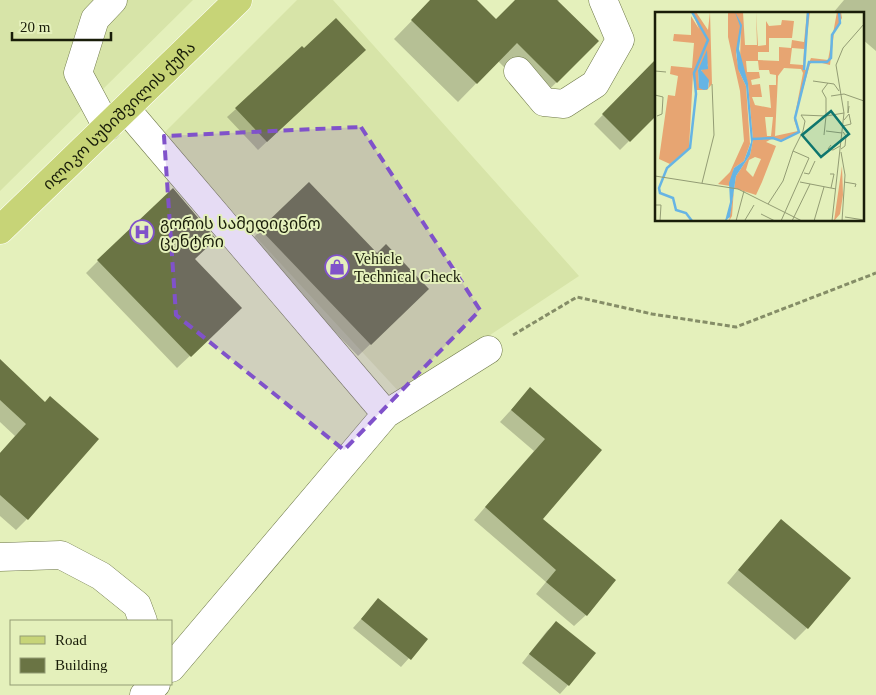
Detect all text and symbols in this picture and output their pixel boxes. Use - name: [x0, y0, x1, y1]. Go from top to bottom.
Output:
- scale bar: [12, 10, 111, 42]
- inset map: [655, 12, 864, 221]
- text: 20 m: [20, 19, 51, 35]
- street label: ილიკო სუხიშვილის ქუჩა: [39, 38, 199, 193]
- place label: გორის სამედიცინო ცენტრი: [160, 215, 321, 251]
- hospital icon: გორის სამედიცინო ცენტრი: [129, 219, 155, 245]
- place label: Vehicle Technical Check: [354, 250, 461, 285]
- shop icon: Vehicle Technical Check: [324, 254, 350, 280]
- legend: [10, 620, 172, 685]
- text: Road: [55, 632, 87, 648]
- text: Building: [55, 657, 108, 673]

